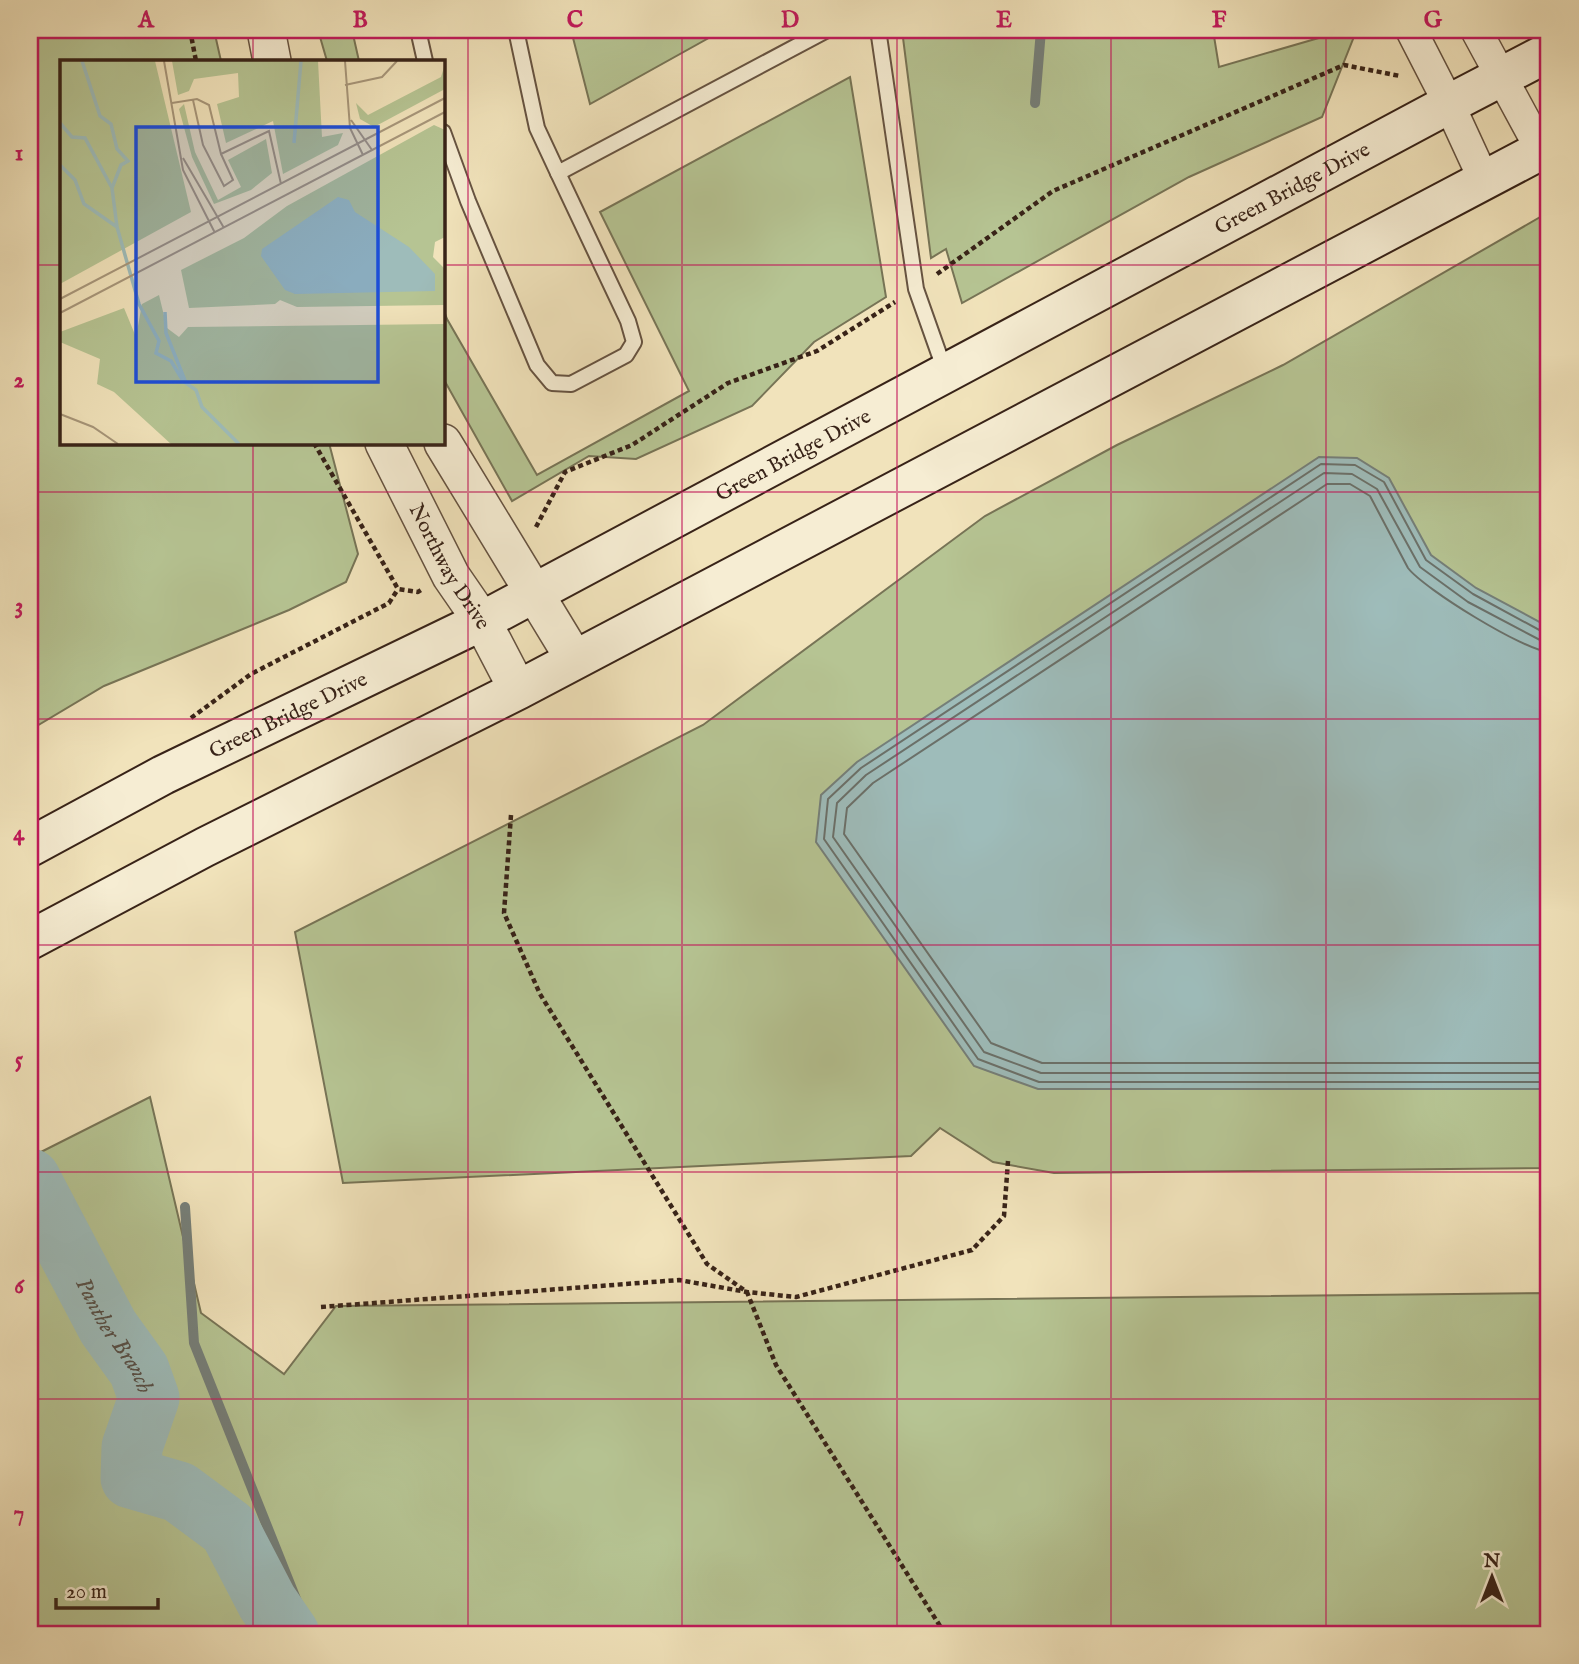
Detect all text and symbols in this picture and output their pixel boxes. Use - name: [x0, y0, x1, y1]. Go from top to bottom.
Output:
- text: A: [137, 6, 155, 35]
- text: B: [352, 6, 368, 35]
- text: C: [567, 6, 584, 35]
- text: D: [781, 6, 799, 35]
- text: E: [996, 6, 1012, 35]
- text: F: [1212, 6, 1227, 35]
- text: G: [1424, 6, 1443, 35]
- inset map: [60, 60, 444, 444]
- street label: Green Bridge Drive: [1210, 137, 1375, 242]
- text: 1: [15, 139, 23, 168]
- text: 2: [14, 366, 25, 395]
- street label: Green Bridge Drive: [711, 403, 876, 509]
- street label: Northway Drive: [402, 500, 496, 634]
- text: 3: [15, 592, 23, 621]
- street label: Green Bridge Drive: [205, 666, 372, 766]
- text: 4: [13, 819, 25, 848]
- text: 5: [15, 1046, 24, 1075]
- text: 6: [14, 1272, 25, 1301]
- water label: Panther Branch: [68, 1273, 159, 1397]
- text: 7: [14, 1499, 24, 1528]
- north arrow: [1456, 1542, 1526, 1612]
- text: N: [1483, 1550, 1501, 1574]
- scale bar: [56, 1566, 158, 1610]
- text: 20 m: [66, 1579, 107, 1606]

